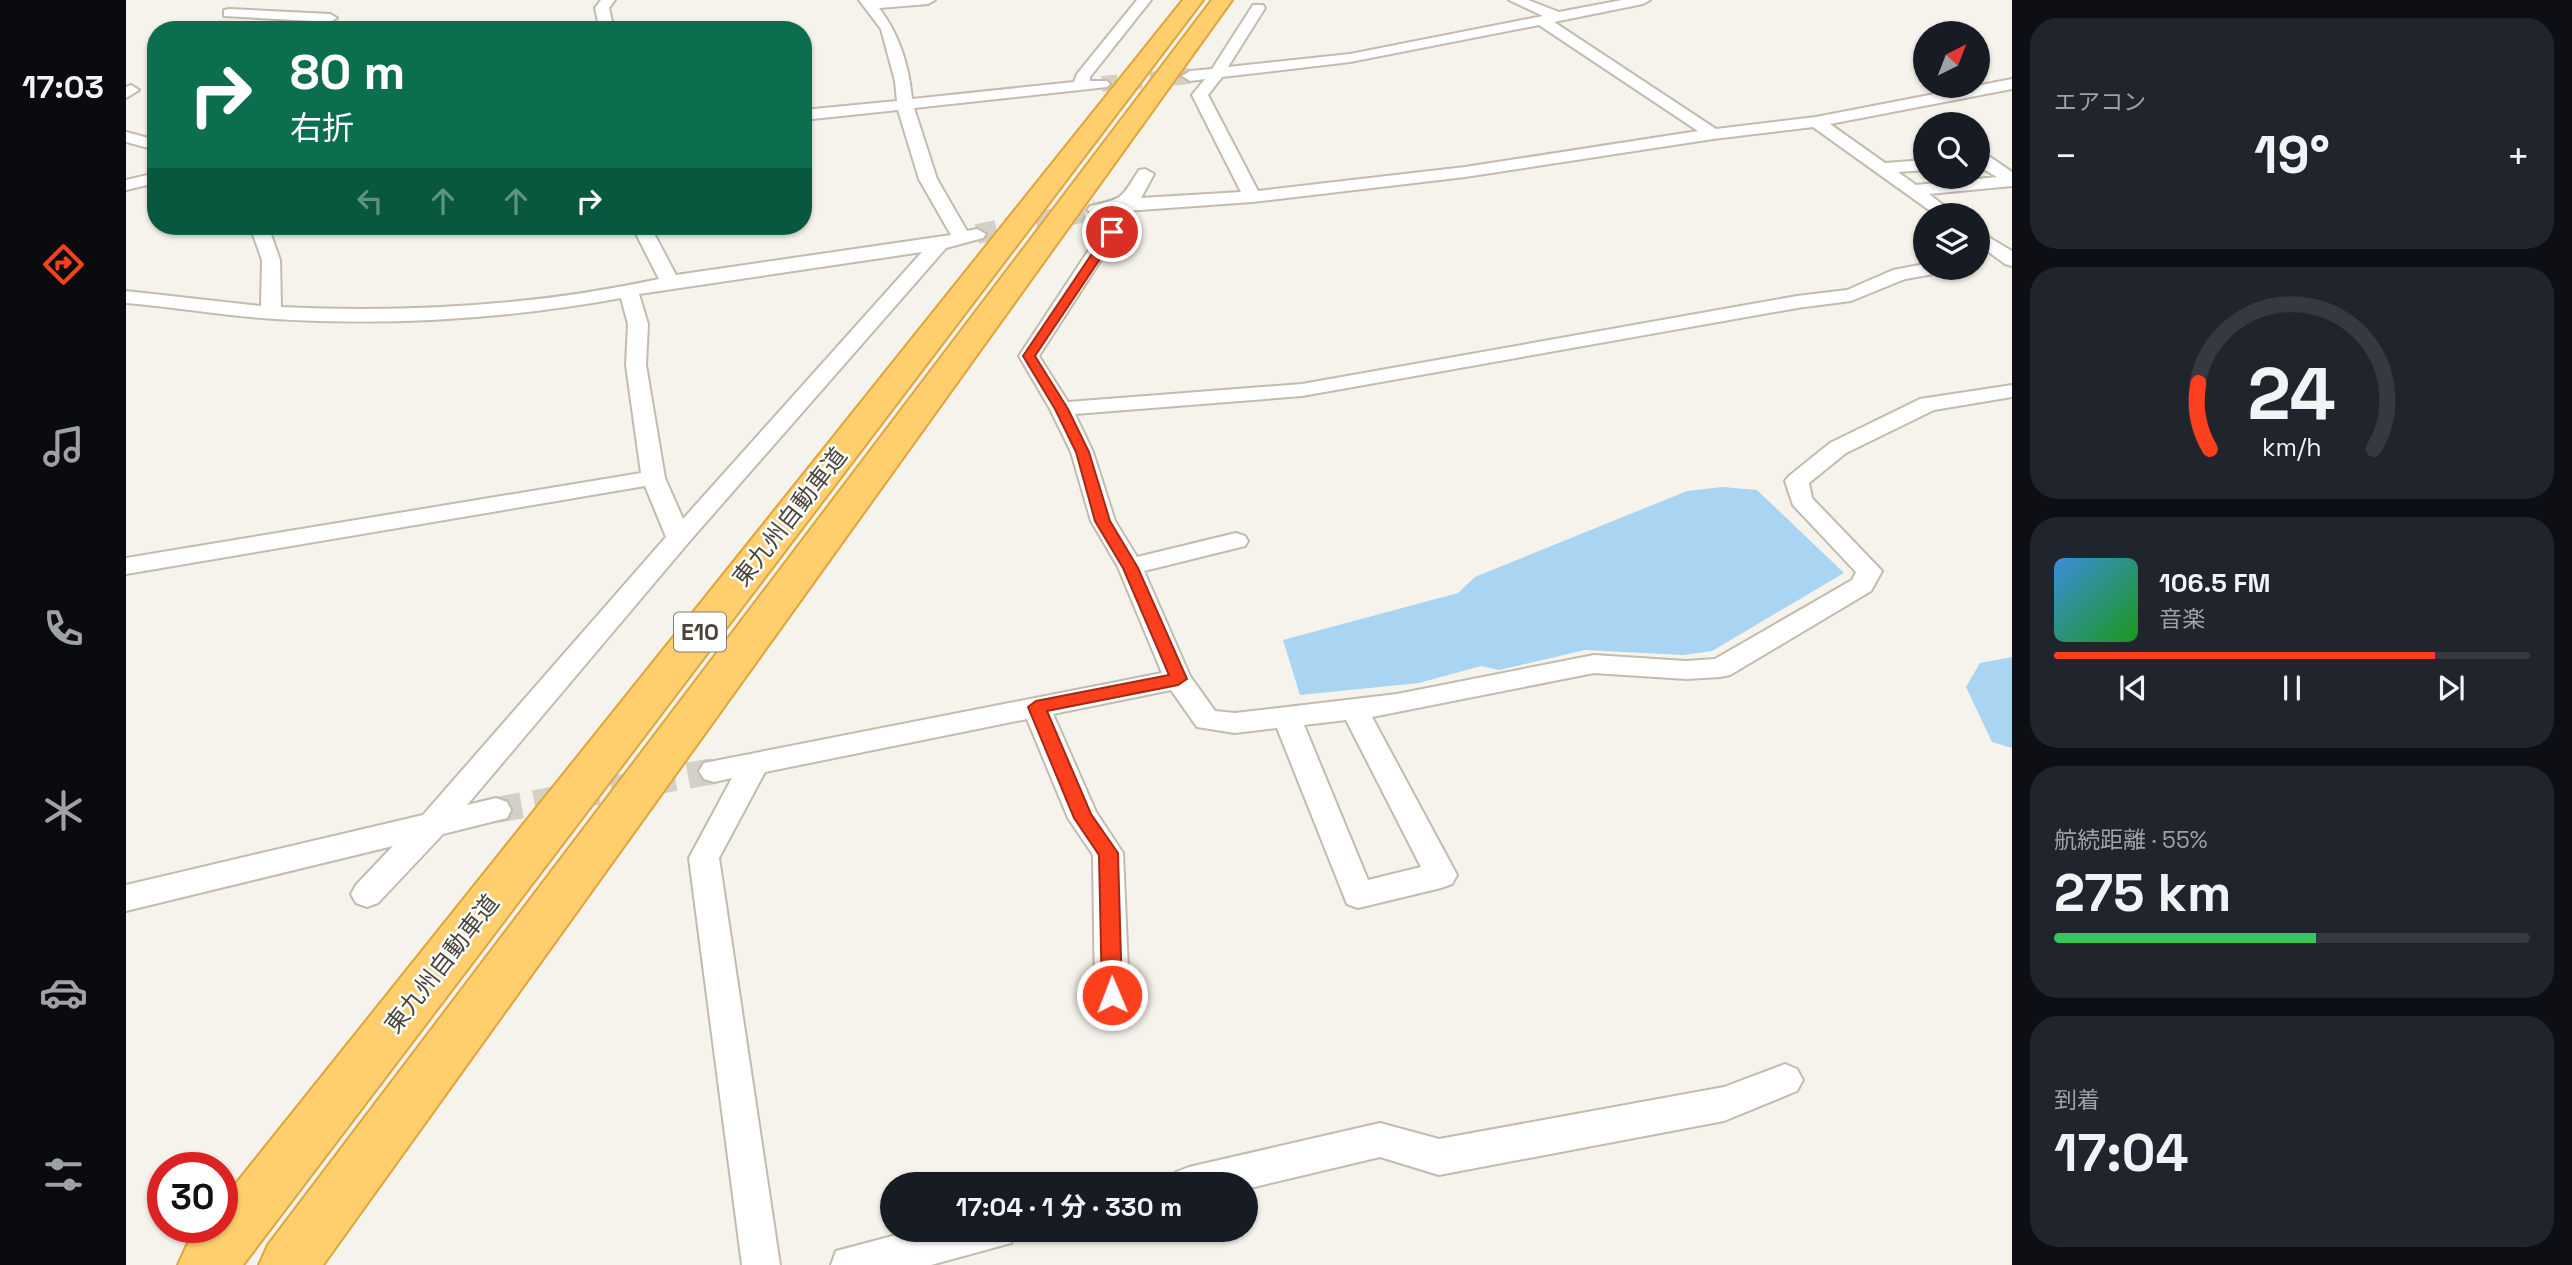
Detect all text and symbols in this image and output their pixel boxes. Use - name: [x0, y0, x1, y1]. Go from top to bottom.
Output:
- north arrow: [1913, 21, 1990, 98]
- map controls: [1913, 21, 1990, 280]
- text: 80 m: [290, 41, 405, 103]
- icon: right: [175, 49, 266, 140]
- text: 17:03: [22, 67, 104, 107]
- text: エアコン: [2054, 87, 2146, 117]
- text: 右折: [290, 108, 354, 148]
- button: search: [1913, 112, 1990, 189]
- text: 19°: [2254, 122, 2330, 188]
- text: −: [2054, 132, 2078, 180]
- text: +: [2506, 132, 2530, 180]
- icon: left: [351, 182, 389, 220]
- icon: ahead: [424, 182, 462, 220]
- icon: ahead: [497, 182, 535, 220]
- icon: right: [570, 182, 608, 220]
- pin: [1082, 202, 1142, 262]
- button: layers: [1913, 203, 1990, 280]
- icon: arrive: [1093, 213, 1131, 251]
- icon: directions: [39, 240, 88, 289]
- text: 24: [2248, 348, 2336, 441]
- icon: music: [39, 422, 88, 471]
- text: km/h: [2262, 431, 2322, 463]
- street label: 東九州自動車道: [726, 441, 854, 592]
- text: 106.5 FM: [2159, 566, 2270, 600]
- icon: phone: [39, 604, 88, 653]
- text: 音楽: [2159, 604, 2205, 634]
- road number: E10: [674, 612, 726, 652]
- icon: previous: [2114, 669, 2152, 707]
- icon: pause: [2273, 669, 2311, 707]
- icon: next: [2432, 669, 2470, 707]
- icon: climate: [39, 786, 88, 835]
- text: 航続距離 · 55%: [2054, 825, 2207, 855]
- text: 275 km: [2054, 860, 2231, 926]
- street label: 東九州自動車道: [378, 888, 506, 1039]
- position arrow: [1075, 958, 1149, 1032]
- icon: car: [39, 968, 88, 1017]
- text: 到着: [2054, 1085, 2100, 1115]
- text: 17:04: [2054, 1120, 2189, 1186]
- icon: filters: [39, 1150, 88, 1199]
- speed limit sign: 30: [147, 1152, 238, 1243]
- text: 17:04 · 1 分 · 330 m: [956, 1190, 1182, 1224]

